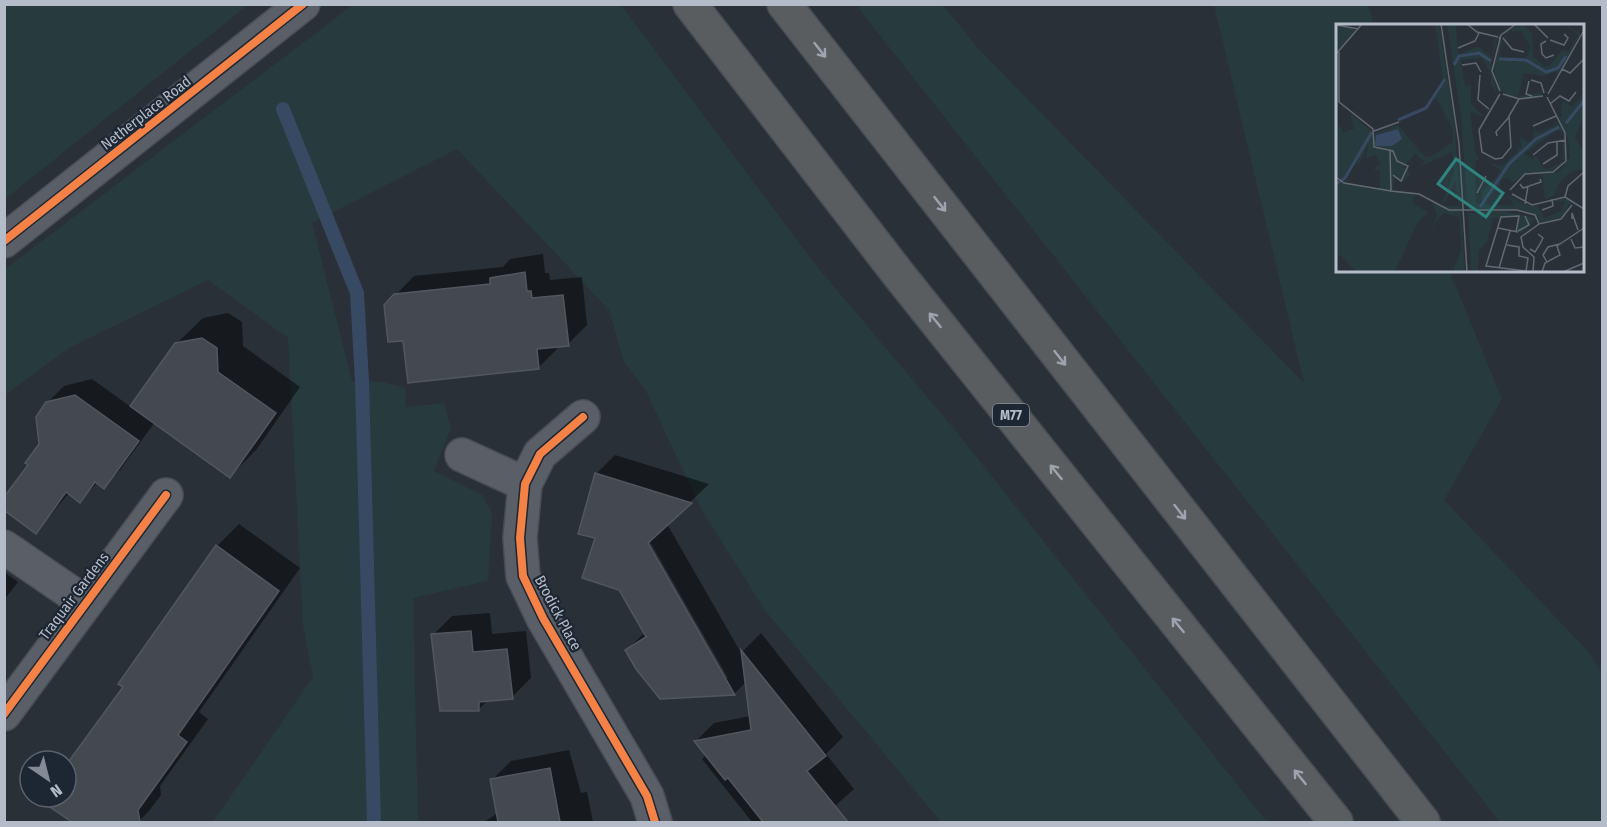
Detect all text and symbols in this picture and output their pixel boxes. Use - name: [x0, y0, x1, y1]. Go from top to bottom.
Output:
- inset map: [1336, 24, 1583, 272]
- one-way arrow: [813, 42, 826, 58]
- street label: Netherplace Road: [97, 72, 195, 154]
- one-way arrow: [934, 195, 947, 211]
- one-way arrow: [928, 312, 941, 328]
- one-way arrow: [1054, 349, 1067, 365]
- road number: M77: [993, 404, 1029, 426]
- one-way arrow: [1050, 464, 1063, 480]
- one-way arrow: [1173, 503, 1186, 519]
- street label: Traquair Gardens: [35, 549, 113, 643]
- street label: Brodick Place: [531, 573, 585, 653]
- one-way arrow: [1172, 617, 1185, 633]
- north arrow: [18, 749, 78, 809]
- one-way arrow: [1293, 770, 1307, 785]
- text: N: [47, 780, 66, 801]

